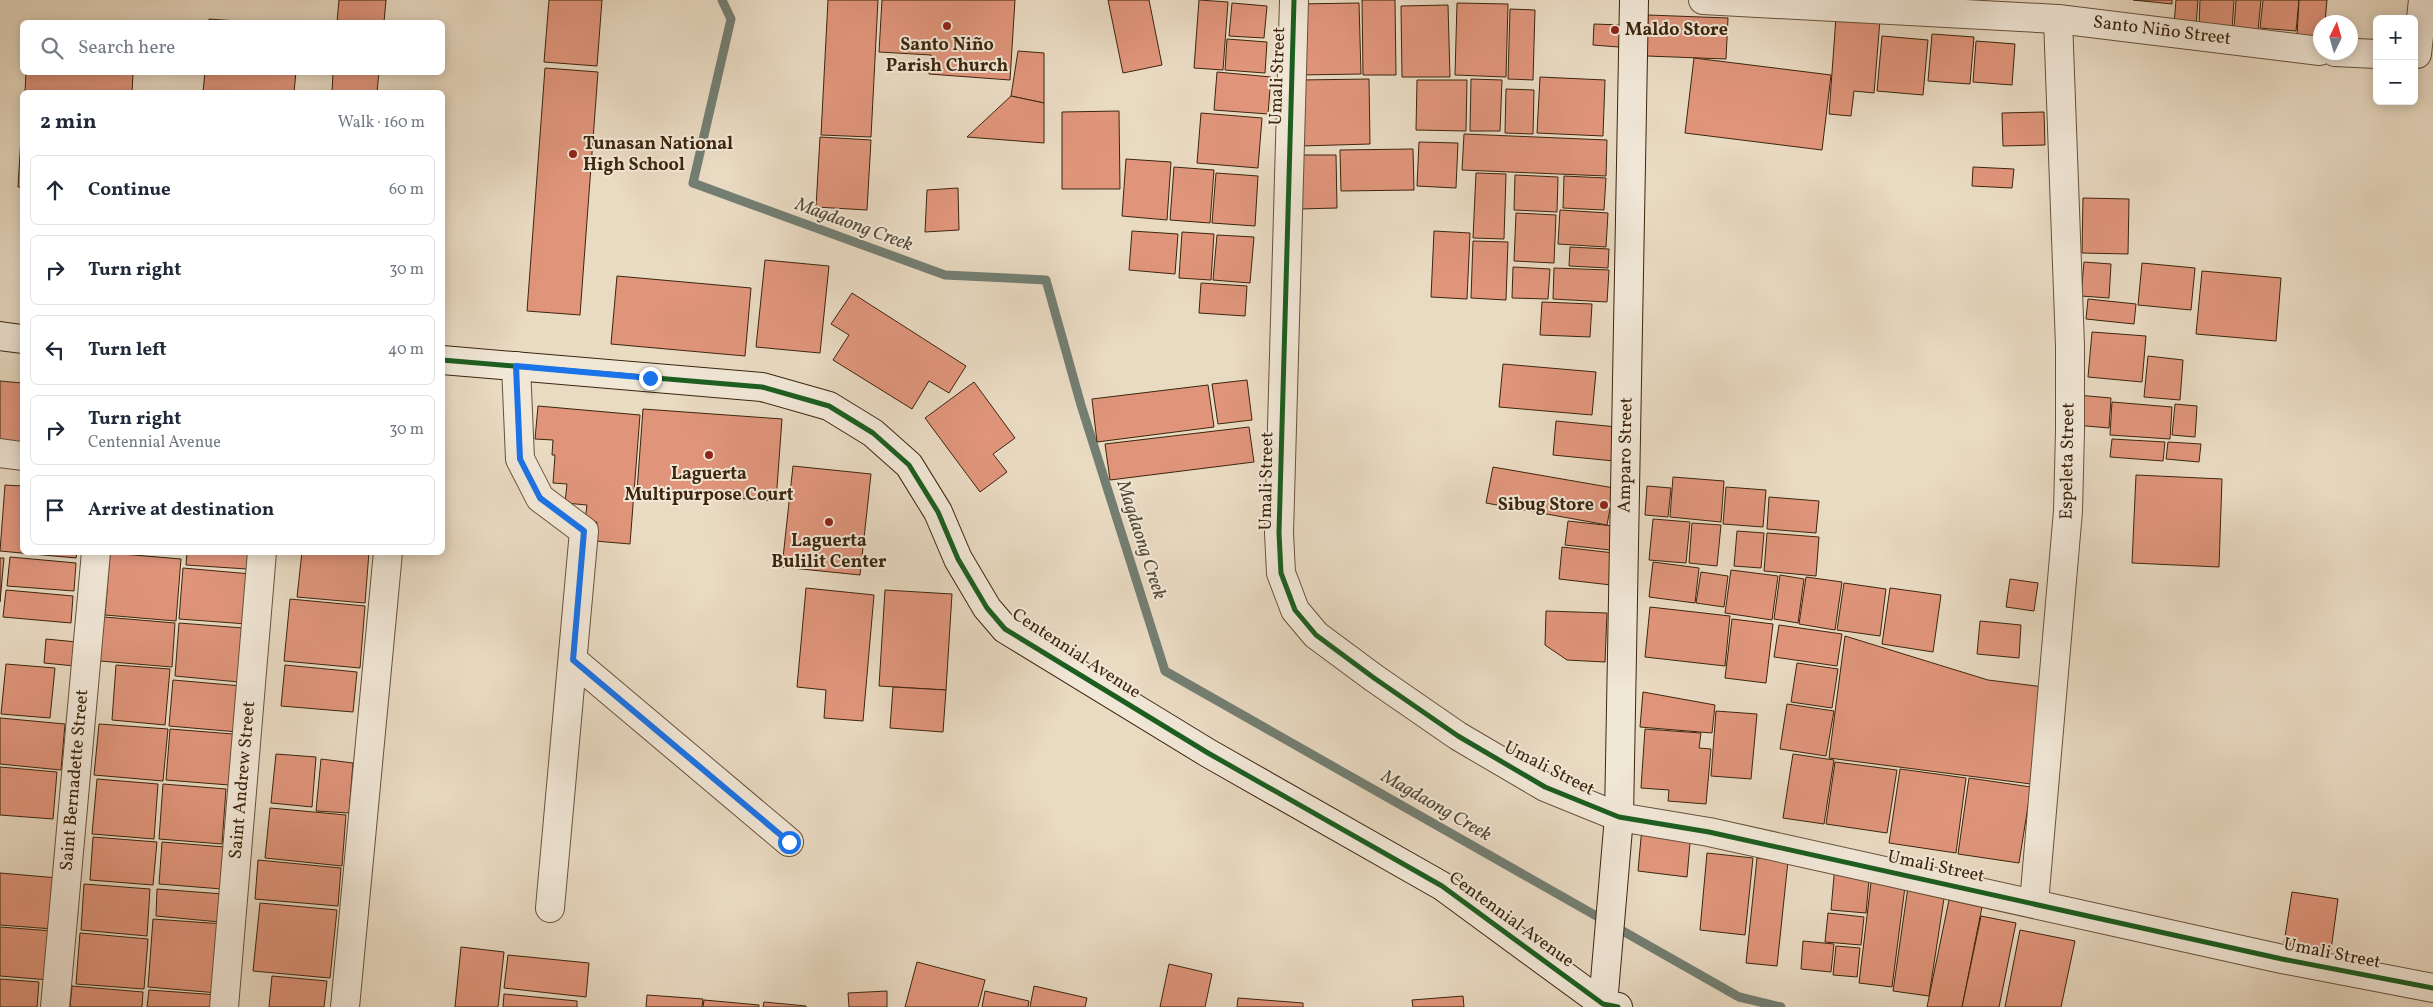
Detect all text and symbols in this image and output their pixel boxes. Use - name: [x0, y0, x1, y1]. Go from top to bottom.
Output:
- street label: Santo Niño Street: [2092, 10, 2232, 52]
- north arrow: [2313, 15, 2358, 60]
- map controls: [2373, 15, 2418, 105]
- button: +: [2373, 15, 2418, 60]
- place label: Maldo Store: [1625, 18, 1728, 43]
- search box: [20, 20, 445, 75]
- marker: Santo Niño Parish Church: [941, 20, 953, 32]
- marker: Maldo Store: [1609, 24, 1621, 36]
- street label: Umali Street: [1264, 26, 1292, 126]
- place label: Santo Niño Parish Church: [886, 33, 1008, 79]
- icon: search: [38, 34, 66, 62]
- text: Search here: [78, 35, 175, 61]
- button: −: [2373, 60, 2418, 105]
- text: 2 min: [40, 108, 97, 137]
- text: Walk · 160 m: [338, 112, 425, 134]
- place label: Tunasan National High School: [583, 132, 733, 178]
- marker: Tunasan National High School: [567, 148, 579, 160]
- icon: ahead: [41, 176, 69, 204]
- text: Continue: [88, 177, 171, 203]
- text: 60 m: [389, 179, 424, 201]
- water label: Magdaong Creek: [791, 191, 917, 258]
- icon: right: [41, 256, 69, 284]
- text: Turn right: [88, 257, 181, 283]
- text: 30 m: [389, 259, 424, 281]
- icon: left: [41, 336, 69, 364]
- text: Turn left: [88, 337, 167, 363]
- text: 40 m: [388, 339, 424, 361]
- route end: [639, 367, 662, 390]
- street label: Amparo Street: [1612, 397, 1640, 513]
- street label: Espeleta Street: [2054, 402, 2082, 520]
- text: Turn right: [88, 406, 181, 432]
- icon: right: [41, 416, 69, 444]
- text: 30 m: [389, 419, 424, 441]
- street label: Umali Street: [1254, 431, 1280, 531]
- text: Centennial Avenue: [88, 432, 221, 454]
- marker: Laguerta Multipurpose Court: [703, 449, 715, 461]
- place label: Laguerta Multipurpose Court: [624, 462, 794, 508]
- water label: Magdaong Creek: [1109, 476, 1173, 603]
- place label: Sibug Store: [1498, 493, 1594, 518]
- icon: arrive: [41, 496, 69, 524]
- text: Arrive at destination: [88, 497, 274, 523]
- marker: Sibug Store: [1598, 499, 1610, 511]
- marker: Laguerta Bulilit Center: [823, 516, 835, 528]
- place label: Laguerta Bulilit Center: [771, 529, 887, 575]
- street label: Centennial Avenue: [1007, 603, 1145, 705]
- street label: Saint Bernadette Street: [55, 688, 95, 872]
- street label: Saint Andrew Street: [224, 700, 262, 860]
- street label: Umali Street: [1499, 735, 1599, 803]
- water label: Magdaong Creek: [1375, 763, 1496, 848]
- route start: [778, 831, 801, 854]
- street label: Umali Street: [1885, 845, 1987, 889]
- street label: Centennial Avenue: [1443, 866, 1579, 974]
- street label: Umali Street: [2281, 932, 2383, 976]

